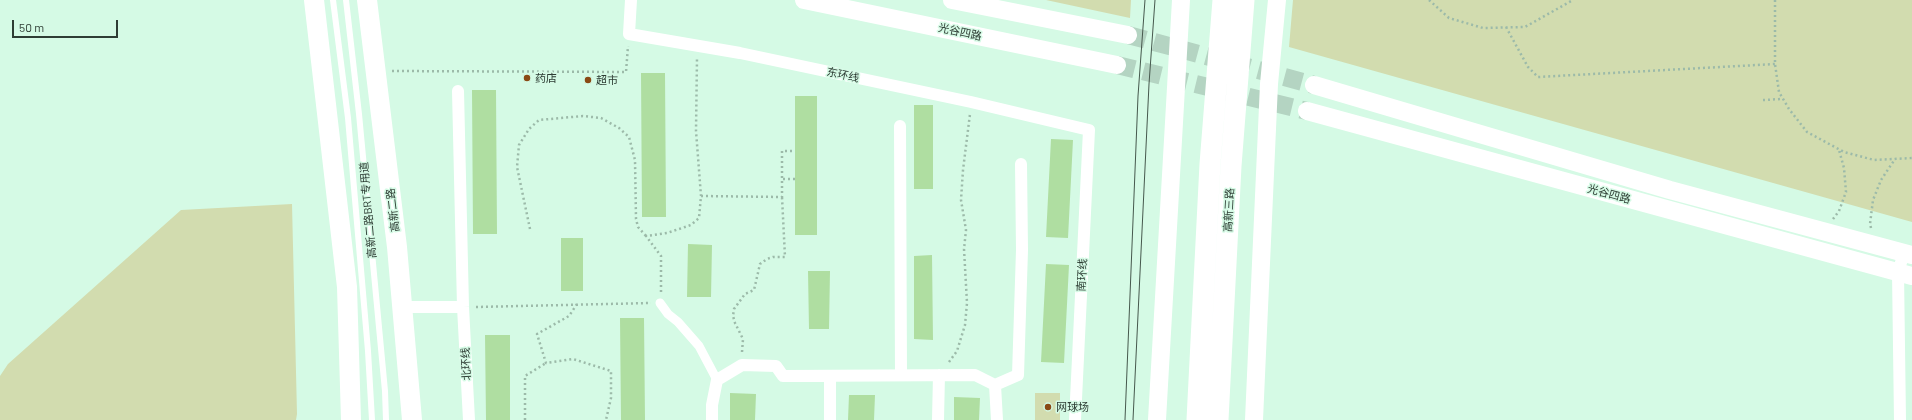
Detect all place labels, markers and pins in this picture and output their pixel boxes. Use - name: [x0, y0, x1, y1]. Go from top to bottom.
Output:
- place label: 药店: [535, 71, 557, 85]
- marker: 药店: [522, 73, 532, 83]
- place label: 超市: [596, 73, 618, 87]
- marker: 超市: [583, 75, 593, 85]
- place label: 网球场: [1056, 400, 1089, 414]
- marker: 网球场: [1043, 402, 1053, 412]

